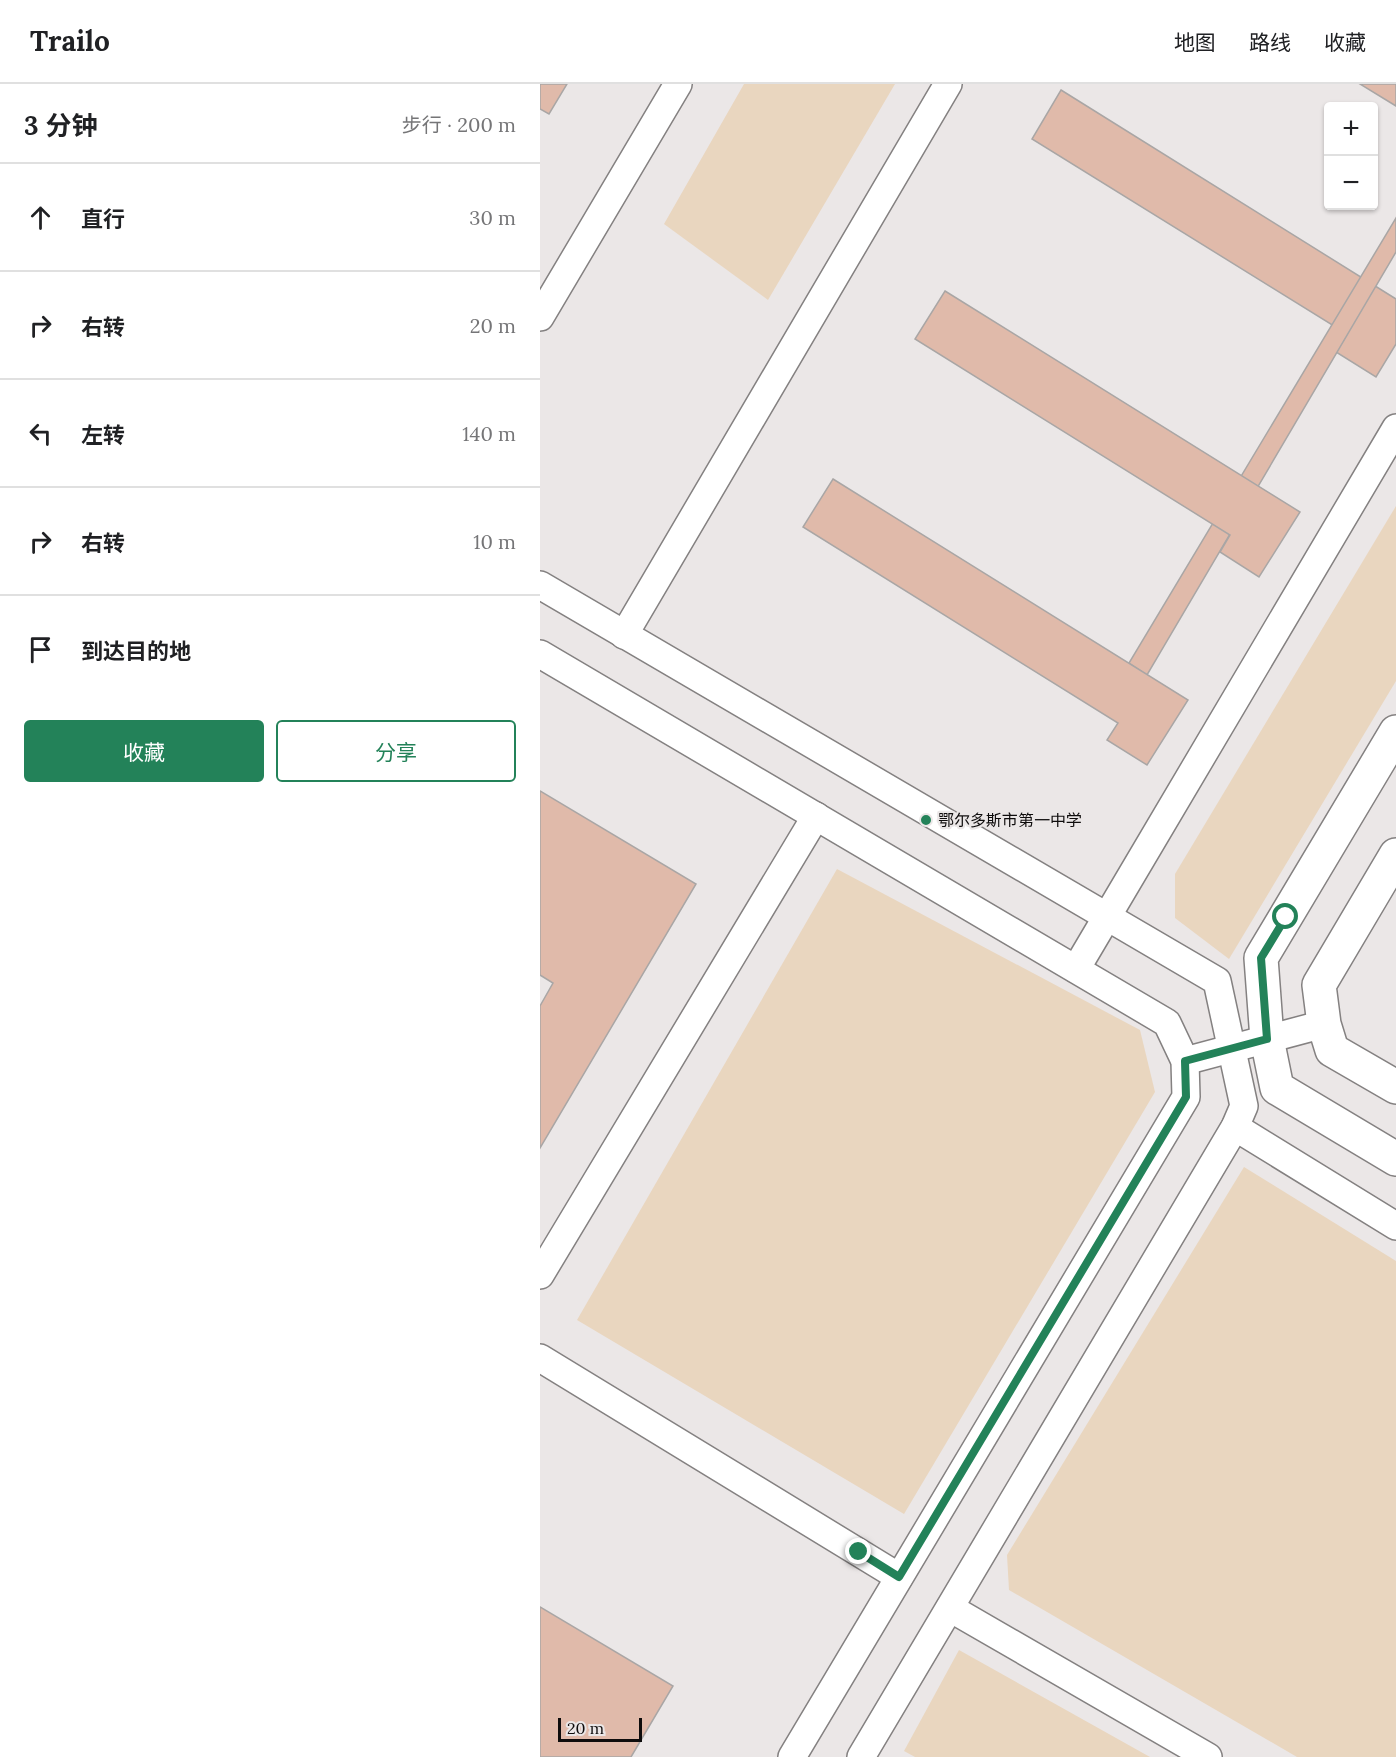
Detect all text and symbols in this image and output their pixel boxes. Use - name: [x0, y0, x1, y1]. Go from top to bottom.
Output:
- text: Trailo: [30, 23, 110, 59]
- text: 地图: [1174, 29, 1216, 56]
- text: 路线: [1249, 29, 1291, 56]
- text: 收藏: [1324, 29, 1366, 56]
- map controls: [1324, 102, 1378, 210]
- button: +: [1324, 102, 1378, 156]
- text: 3 分钟: [24, 109, 97, 142]
- text: 步行 · 200 m: [402, 112, 516, 137]
- button: −: [1324, 156, 1378, 210]
- icon: ahead: [24, 201, 57, 234]
- text: 直行: [81, 205, 125, 233]
- text: 30 m: [469, 205, 516, 230]
- icon: right: [24, 309, 57, 342]
- text: 右转: [81, 313, 125, 341]
- text: 20 m: [470, 313, 516, 338]
- icon: left: [24, 417, 57, 450]
- text: 左转: [81, 421, 125, 449]
- text: 140 m: [462, 421, 516, 446]
- icon: right: [24, 525, 57, 558]
- text: 右转: [81, 529, 125, 557]
- text: 10 m: [473, 529, 516, 554]
- icon: arrive: [24, 633, 57, 666]
- text: 到达目的地: [81, 637, 191, 665]
- button: 收藏: [24, 720, 264, 782]
- button: 分享: [276, 720, 516, 782]
- place label: 鄂尔多斯市第一中学: [938, 810, 1082, 830]
- marker: 鄂尔多斯市第一中学: [919, 813, 933, 827]
- route start: [1272, 903, 1298, 929]
- route end: [845, 1538, 871, 1564]
- scale bar: [558, 1715, 642, 1742]
- text: 20 m: [567, 1718, 604, 1738]

